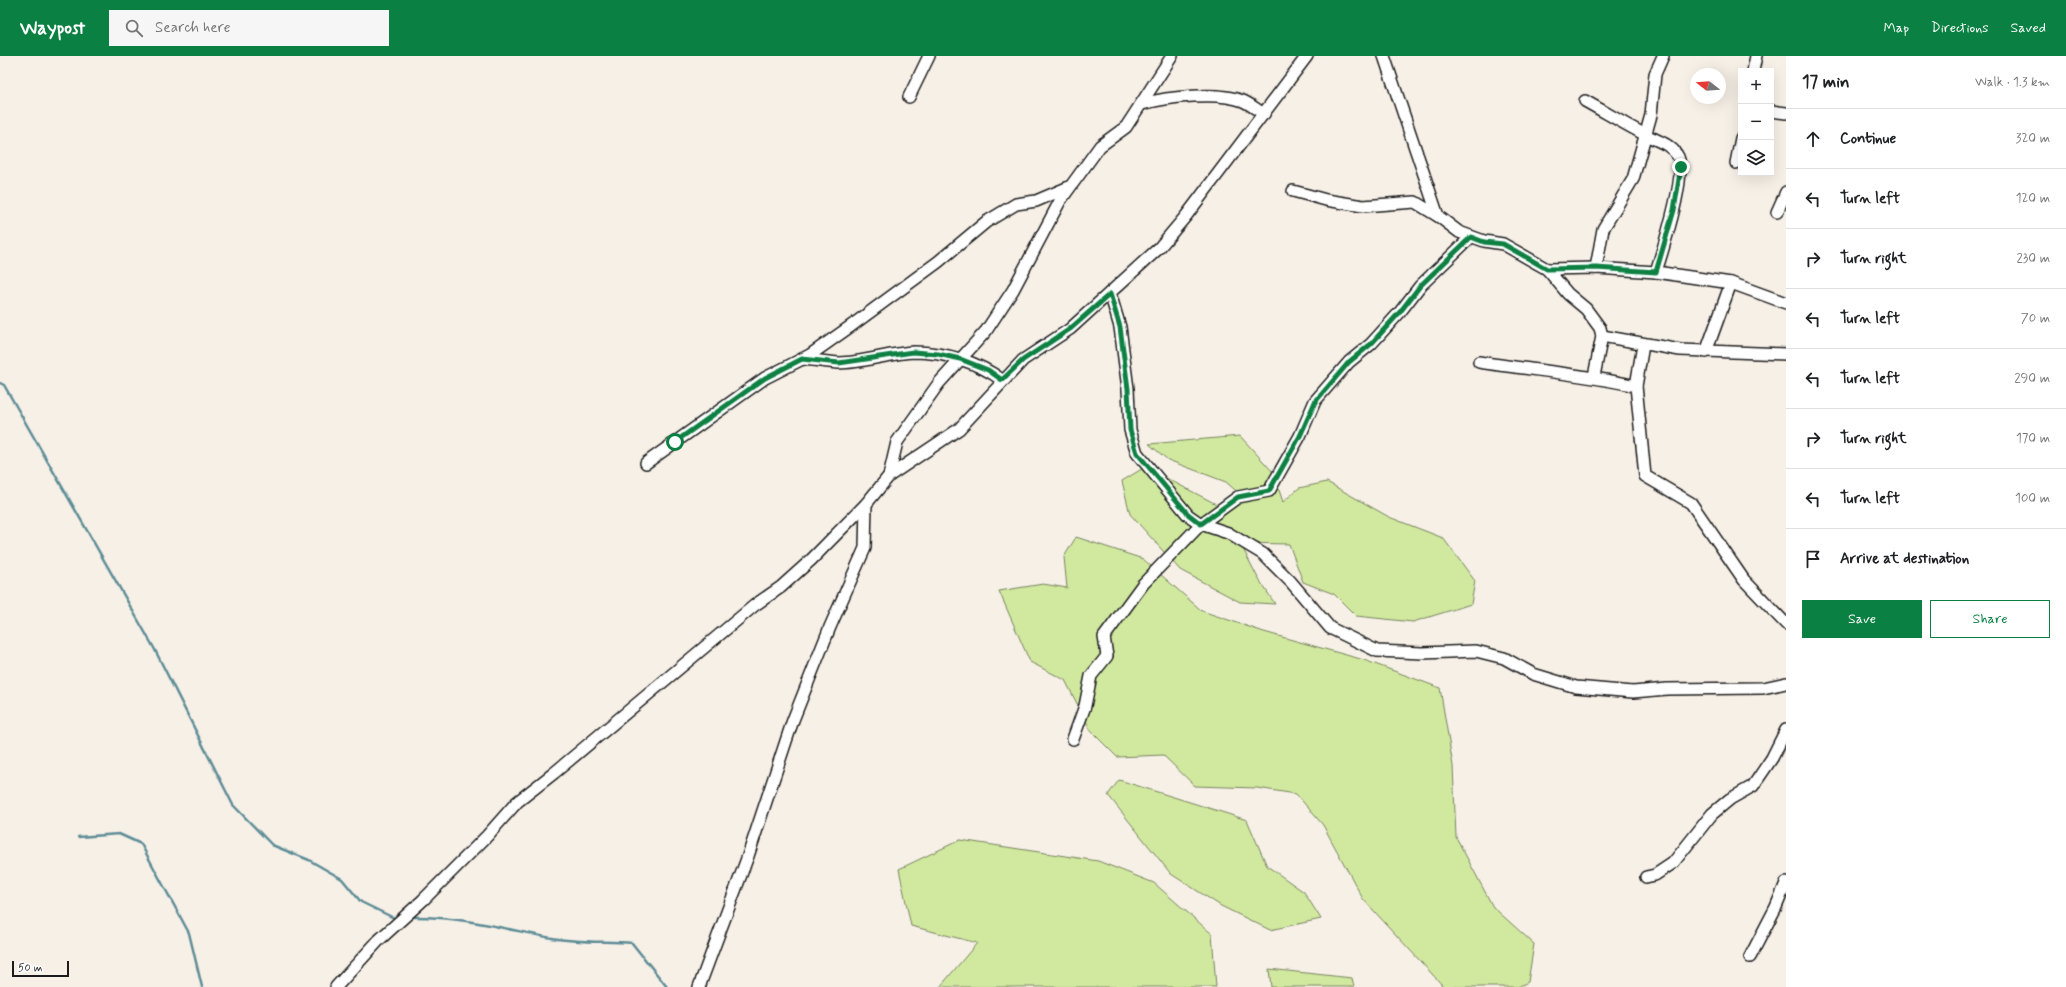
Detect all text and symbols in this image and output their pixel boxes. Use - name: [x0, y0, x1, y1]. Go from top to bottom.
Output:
- search box: [109, 10, 389, 46]
- text: Waypost: [20, 16, 85, 41]
- icon: search: [123, 17, 145, 39]
- text: Search here: [155, 18, 231, 38]
- text: Map: [1883, 19, 1909, 37]
- text: Directions: [1931, 19, 1989, 37]
- text: Saved: [2011, 19, 2046, 37]
- north arrow: [1690, 68, 1726, 104]
- map controls: [1738, 68, 1774, 176]
- button: +: [1738, 68, 1774, 104]
- text: 17 min: [1802, 71, 1850, 93]
- text: Walk · 1.3 km: [1975, 74, 2050, 91]
- button: −: [1738, 104, 1774, 140]
- icon: ahead: [1802, 128, 1824, 150]
- text: Continue: [1840, 129, 1896, 149]
- text: 320 m: [2016, 130, 2050, 147]
- button: layers: [1738, 140, 1774, 176]
- route end: [1672, 158, 1690, 176]
- icon: left: [1802, 188, 1824, 210]
- text: Turn left: [1840, 189, 1900, 209]
- text: 120 m: [2016, 190, 2050, 207]
- icon: right: [1802, 248, 1824, 270]
- text: Turn right: [1840, 249, 1907, 269]
- text: 230 m: [2016, 250, 2050, 267]
- icon: left: [1802, 308, 1824, 330]
- text: Turn left: [1840, 309, 1900, 329]
- text: 70 m: [2021, 310, 2050, 327]
- icon: left: [1802, 368, 1824, 390]
- text: Turn left: [1840, 369, 1900, 389]
- text: 290 m: [2014, 370, 2050, 387]
- icon: right: [1802, 428, 1824, 450]
- text: Turn right: [1840, 429, 1907, 449]
- text: 170 m: [2016, 430, 2050, 447]
- route start: [666, 433, 684, 451]
- icon: left: [1802, 488, 1824, 510]
- text: Turn left: [1840, 489, 1900, 509]
- text: 100 m: [2015, 490, 2050, 507]
- icon: arrive: [1802, 548, 1824, 570]
- text: Arrive at destination: [1840, 549, 1969, 569]
- button: Save: [1802, 600, 1922, 638]
- button: Share: [1930, 600, 2050, 638]
- scale bar: [12, 959, 69, 978]
- text: 50 m: [18, 961, 43, 975]

